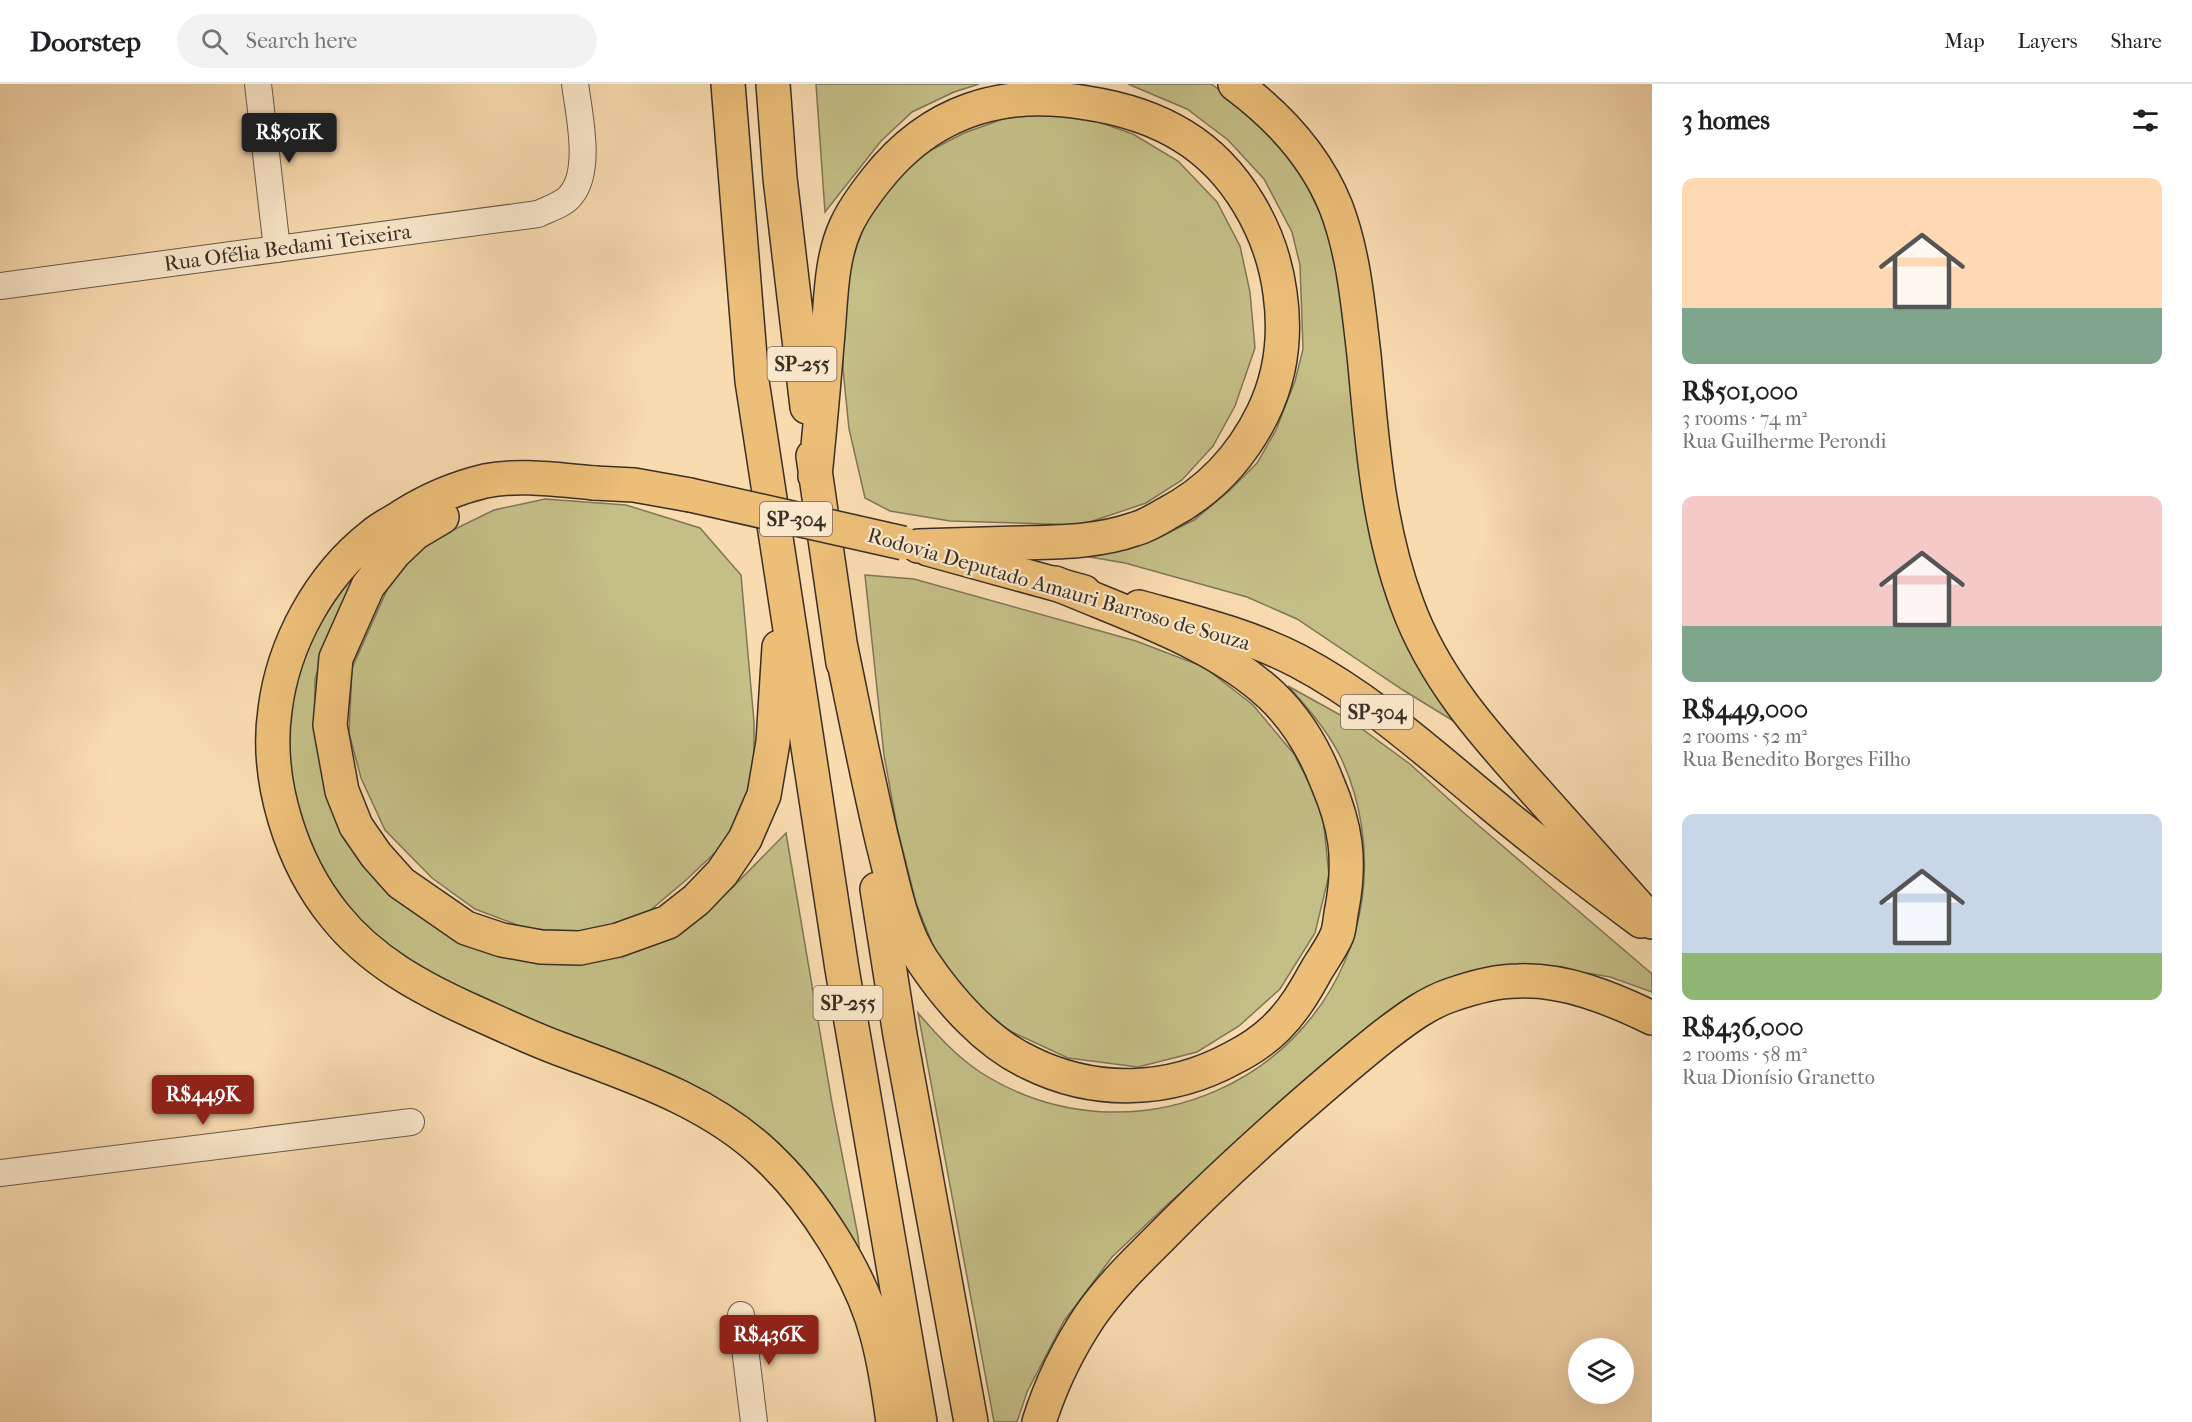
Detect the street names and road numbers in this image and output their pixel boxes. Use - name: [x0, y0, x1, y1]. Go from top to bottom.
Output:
- street label: Rua Ofélia Bedami Teixeira: [162, 219, 413, 276]
- road number: SP-255: [768, 347, 836, 381]
- road number: SP-304: [760, 502, 832, 536]
- street label: Rodovia Deputado Amauri Barroso de Souza: [865, 523, 1253, 655]
- road number: SP-304: [1341, 695, 1413, 729]
- road number: SP-255: [814, 986, 882, 1020]

